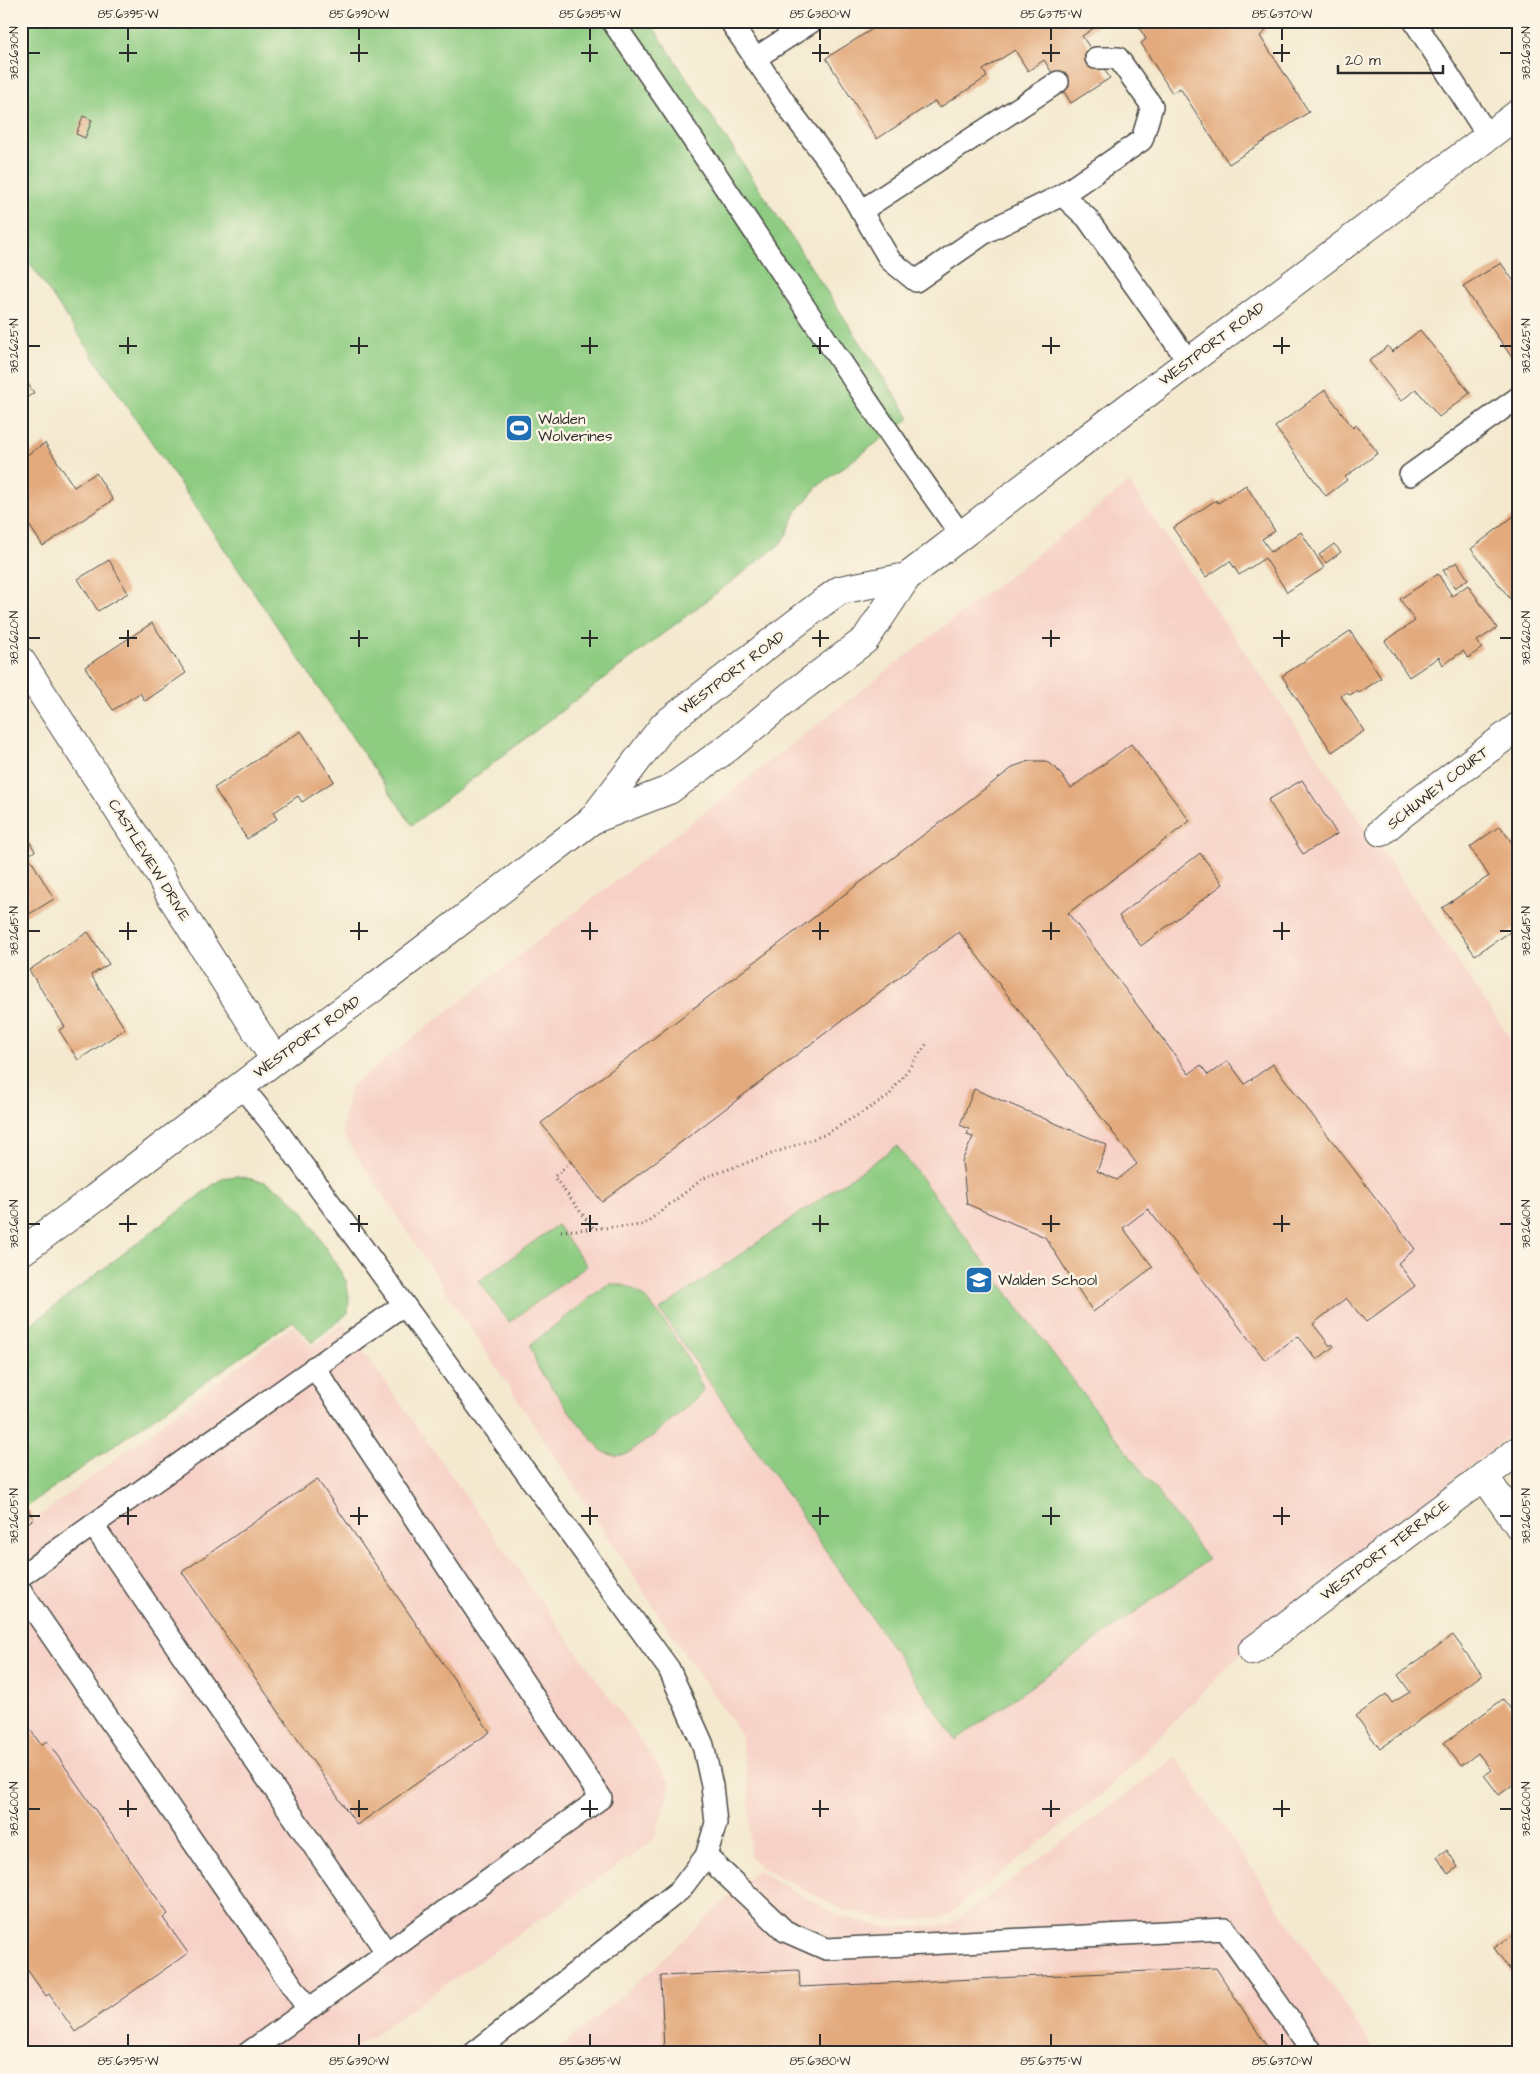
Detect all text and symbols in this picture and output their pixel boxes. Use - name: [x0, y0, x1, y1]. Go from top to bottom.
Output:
- text: 85.6395°W: [98, 6, 159, 23]
- text: 85.6390°W: [329, 6, 390, 23]
- text: 85.6385°W: [559, 6, 622, 23]
- text: 85.6380°W: [790, 6, 851, 23]
- text: 85.6375°W: [1020, 6, 1082, 23]
- text: 85.6370°W: [1252, 6, 1313, 23]
- text: 38.2630°N: [6, 26, 23, 80]
- text: 38.2630°N: [1518, 26, 1535, 80]
- scale bar: [1338, 42, 1442, 74]
- text: 20 m: [1345, 50, 1381, 71]
- street label: WESTPORT ROAD: [1155, 297, 1270, 391]
- text: 38.2625°N: [6, 318, 23, 374]
- text: 38.2625°N: [1518, 318, 1535, 374]
- place label: Walden Wolverines: [538, 409, 613, 447]
- sports icon: Walden Wolverines: [504, 413, 534, 443]
- text: 38.2620°N: [6, 610, 23, 665]
- text: 38.2620°N: [1518, 610, 1535, 665]
- street label: WESTPORT ROAD: [675, 626, 790, 720]
- street label: SCHUWEY COURT: [1383, 741, 1494, 834]
- street label: CASTLEVIEW DRIVE: [103, 795, 195, 925]
- text: 38.2615°N: [6, 905, 23, 956]
- text: 38.2615°N: [1518, 905, 1535, 956]
- street label: WESTPORT ROAD: [249, 991, 365, 1083]
- text: 38.2610°N: [6, 1199, 23, 1249]
- text: 38.2610°N: [1518, 1199, 1535, 1249]
- school or university icon: Walden School: [964, 1265, 994, 1295]
- place label: Walden School: [998, 1270, 1097, 1291]
- text: 38.2605°N: [6, 1487, 23, 1544]
- text: 38.2605°N: [1518, 1487, 1535, 1544]
- street label: WESTPORT TERRACE: [1316, 1494, 1454, 1605]
- text: 38.2600°N: [6, 1781, 23, 1837]
- text: 38.2600°N: [1518, 1781, 1535, 1837]
- text: 85.6395°W: [98, 2053, 159, 2070]
- text: 85.6390°W: [329, 2053, 390, 2070]
- text: 85.6385°W: [559, 2053, 622, 2070]
- text: 85.6380°W: [790, 2053, 851, 2070]
- text: 85.6375°W: [1020, 2053, 1082, 2070]
- text: 85.6370°W: [1252, 2053, 1313, 2070]

